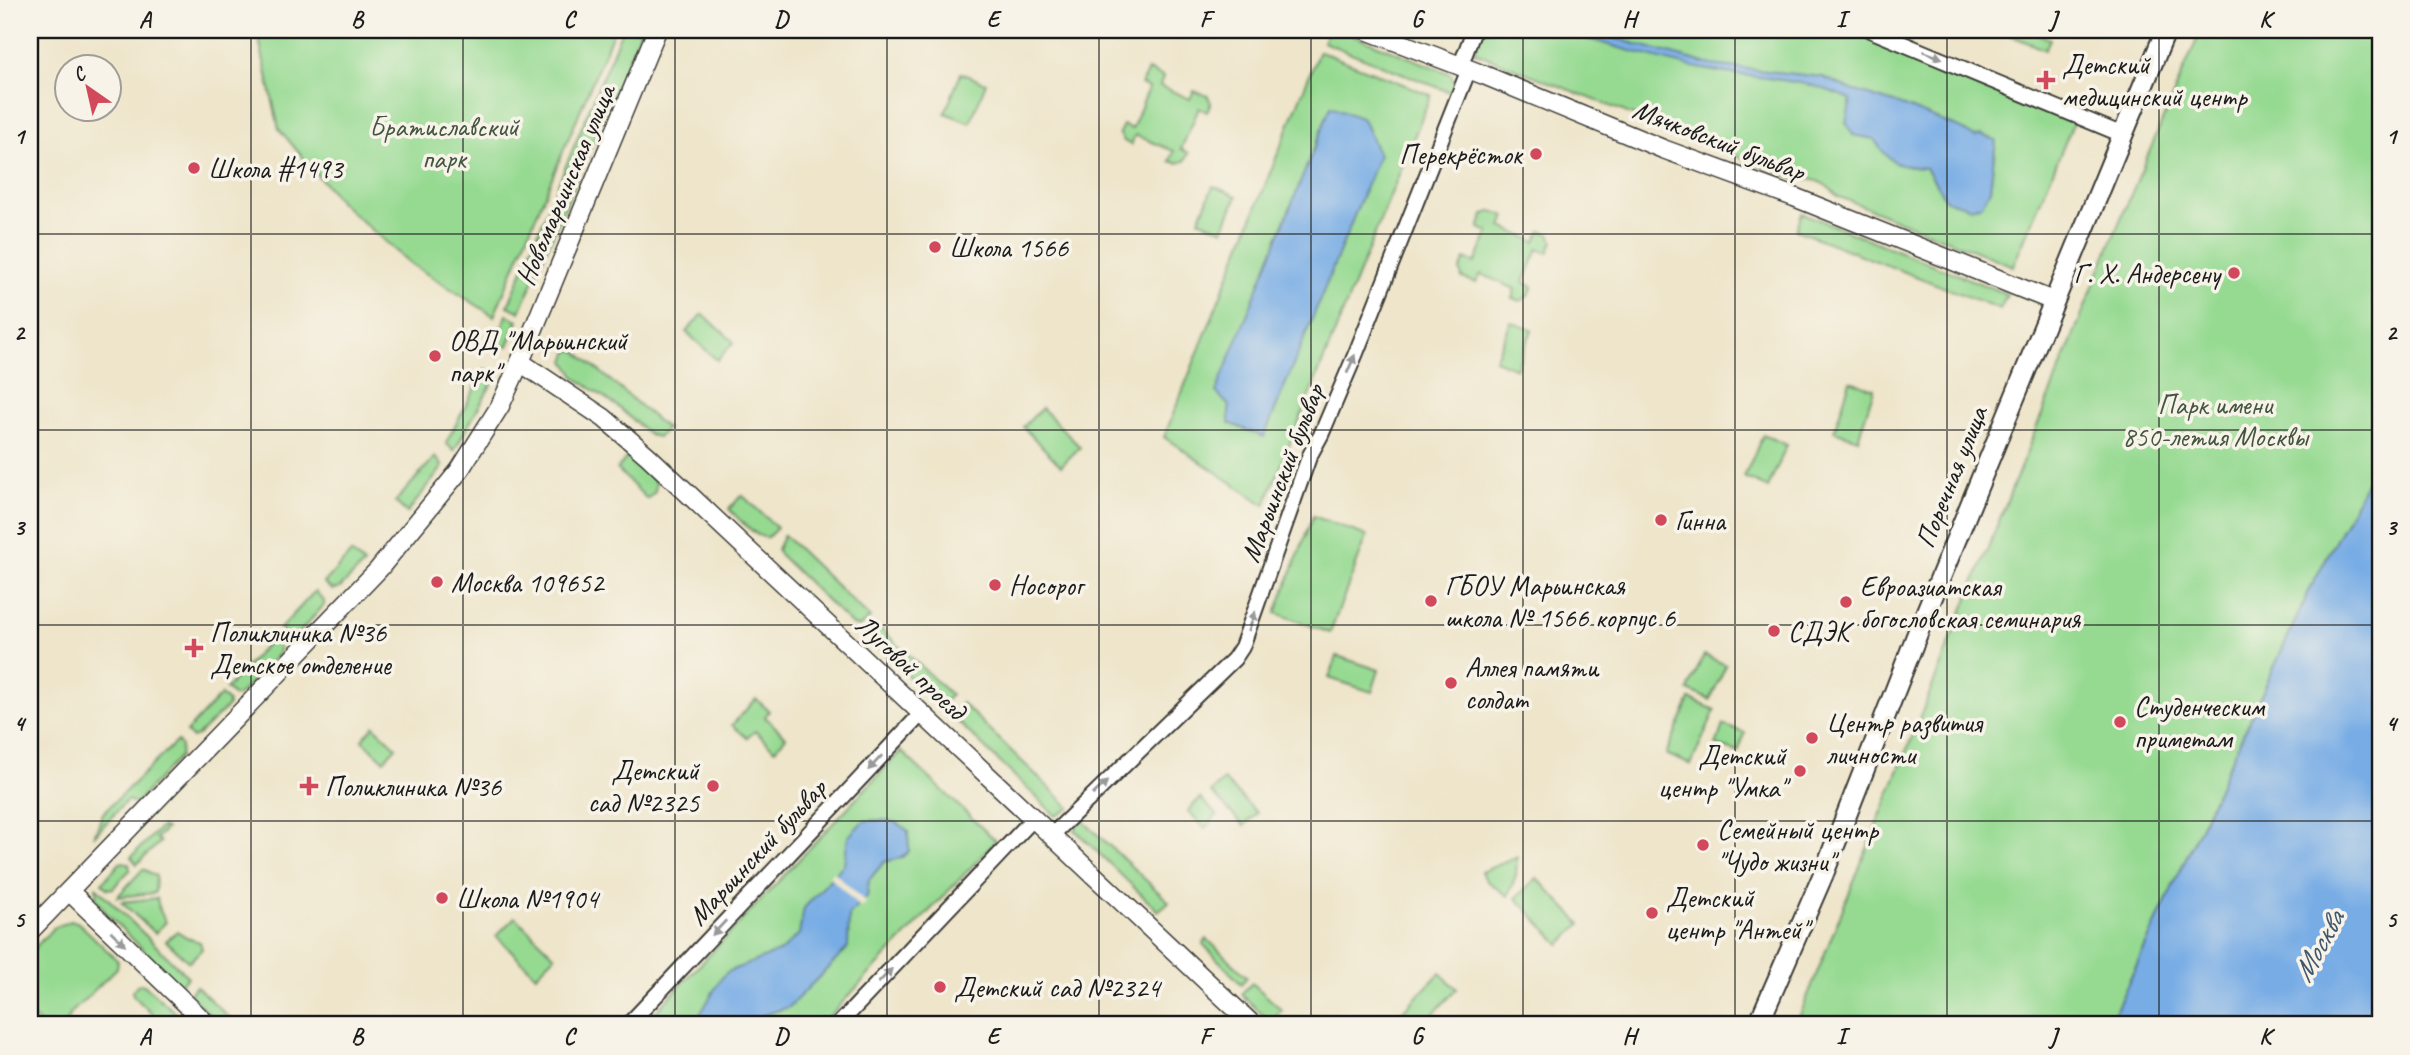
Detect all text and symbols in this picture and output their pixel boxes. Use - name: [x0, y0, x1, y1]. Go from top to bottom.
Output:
- text: A: [139, 5, 153, 34]
- text: B: [351, 5, 365, 34]
- text: C: [564, 5, 578, 34]
- text: D: [774, 5, 790, 34]
- text: E: [987, 5, 1003, 34]
- text: F: [1200, 5, 1216, 34]
- text: G: [1411, 5, 1426, 34]
- text: H: [1622, 5, 1640, 34]
- text: I: [1836, 5, 1851, 34]
- text: J: [2047, 5, 2060, 34]
- text: K: [2259, 5, 2275, 34]
- place label: Детский медицинский центр: [2062, 47, 2248, 114]
- one-way arrow: [1922, 50, 1943, 61]
- north arrow: [52, 52, 122, 122]
- text: С: [68, 61, 92, 87]
- marker: Детский медицинский центр: [2036, 70, 2056, 90]
- street label: Новомарьинская улица: [507, 77, 624, 290]
- street label: Мячковский бульвар: [1628, 91, 1811, 189]
- park label: Братиславский парк: [369, 109, 520, 176]
- text: 1: [14, 122, 27, 151]
- text: 1: [2386, 122, 2399, 151]
- place label: Перекрёсток: [1399, 137, 1524, 172]
- marker: Перекрёсток: [1528, 146, 1544, 162]
- place label: Школа #1493: [208, 151, 345, 186]
- marker: Школа #1493: [186, 160, 202, 176]
- place label: Школа 1566: [949, 230, 1069, 265]
- marker: Школа 1566: [927, 239, 943, 255]
- place label: Г. Х. Андерсену: [2074, 256, 2222, 291]
- marker: Г. Х. Андерсену: [2226, 265, 2242, 281]
- text: 2: [14, 318, 27, 347]
- text: 2: [2386, 318, 2399, 347]
- place label: ОВД "Марьинский парк": [449, 323, 629, 390]
- marker: ОВД "Марьинский парк": [427, 348, 443, 364]
- one-way arrow: [1346, 353, 1357, 374]
- street label: Марьинский бульвар: [1232, 378, 1332, 567]
- park label: Парк имени 850-летия Москвы: [2122, 387, 2310, 454]
- street label: Поречная улица: [1907, 400, 1996, 553]
- place label: Гинна: [1675, 503, 1727, 538]
- marker: Гинна: [1653, 512, 1669, 528]
- text: 3: [14, 513, 27, 542]
- text: 3: [2386, 513, 2399, 542]
- place label: Москва 109652: [451, 565, 606, 600]
- place label: Носорог: [1009, 568, 1086, 603]
- place label: ГБОУ Марьинская школа № 1566 корпус 6: [1445, 568, 1677, 635]
- place label: Евроазиатская богословская семинария: [1860, 569, 2081, 636]
- marker: Москва 109652: [429, 574, 445, 590]
- marker: Носорог: [987, 577, 1003, 593]
- marker: ГБОУ Марьинская школа № 1566 корпус 6: [1423, 593, 1439, 609]
- marker: Евроазиатская богословская семинария: [1838, 594, 1854, 610]
- street label: Луговой проезд: [848, 607, 976, 729]
- one-way arrow: [1248, 611, 1258, 632]
- place label: СДЭК: [1788, 614, 1855, 649]
- place label: Поликлиника №36 Детское отделение: [210, 615, 393, 682]
- marker: СДЭК: [1766, 623, 1782, 639]
- marker: Поликлиника №36 Детское отделение: [184, 638, 204, 658]
- place label: Аллея памяти солдат: [1465, 650, 1600, 717]
- marker: Аллея памяти солдат: [1443, 675, 1459, 691]
- place label: Студенческим приметам: [2134, 689, 2266, 756]
- place label: Центр развития личности: [1826, 705, 1984, 772]
- text: 4: [14, 709, 27, 738]
- text: 4: [2386, 709, 2399, 738]
- marker: Студенческим приметам: [2112, 714, 2128, 730]
- marker: Центр развития личности: [1804, 730, 1820, 746]
- place label: Детский центр "Умка": [1659, 738, 1791, 805]
- place label: Детский сад №2325: [588, 753, 700, 820]
- one-way arrow: [868, 754, 884, 771]
- marker: Детский центр "Умка": [1792, 763, 1808, 779]
- place label: Поликлиника №36: [325, 769, 503, 804]
- street label: Марьинский бульвар: [680, 770, 835, 933]
- marker: Поликлиника №36: [299, 776, 319, 796]
- marker: Детский сад №2325: [705, 778, 721, 794]
- one-way arrow: [1092, 779, 1109, 796]
- place label: Семейный центр "Чудо жизни": [1717, 812, 1879, 879]
- marker: Семейный центр "Чудо жизни": [1695, 837, 1711, 853]
- place label: Детский центр "Антей": [1666, 880, 1813, 947]
- place label: Школа №1904: [456, 881, 600, 916]
- marker: Школа №1904: [434, 890, 450, 906]
- water label: Москва: [2283, 901, 2354, 988]
- text: 5: [14, 905, 26, 934]
- marker: Детский центр "Антей": [1644, 905, 1660, 921]
- text: 5: [2386, 905, 2398, 934]
- one-way arrow: [711, 919, 727, 937]
- one-way arrow: [109, 930, 126, 946]
- one-way arrow: [876, 968, 892, 985]
- place label: Детский сад №2324: [954, 970, 1162, 1005]
- marker: Детский сад №2324: [932, 979, 948, 995]
- text: A: [139, 1022, 153, 1051]
- text: B: [351, 1022, 365, 1051]
- text: C: [564, 1022, 578, 1051]
- text: D: [774, 1022, 790, 1051]
- text: E: [987, 1022, 1003, 1051]
- text: F: [1200, 1022, 1216, 1051]
- text: G: [1411, 1022, 1426, 1051]
- text: H: [1622, 1022, 1640, 1051]
- text: I: [1836, 1022, 1851, 1051]
- text: J: [2047, 1022, 2060, 1051]
- text: K: [2259, 1022, 2275, 1051]

